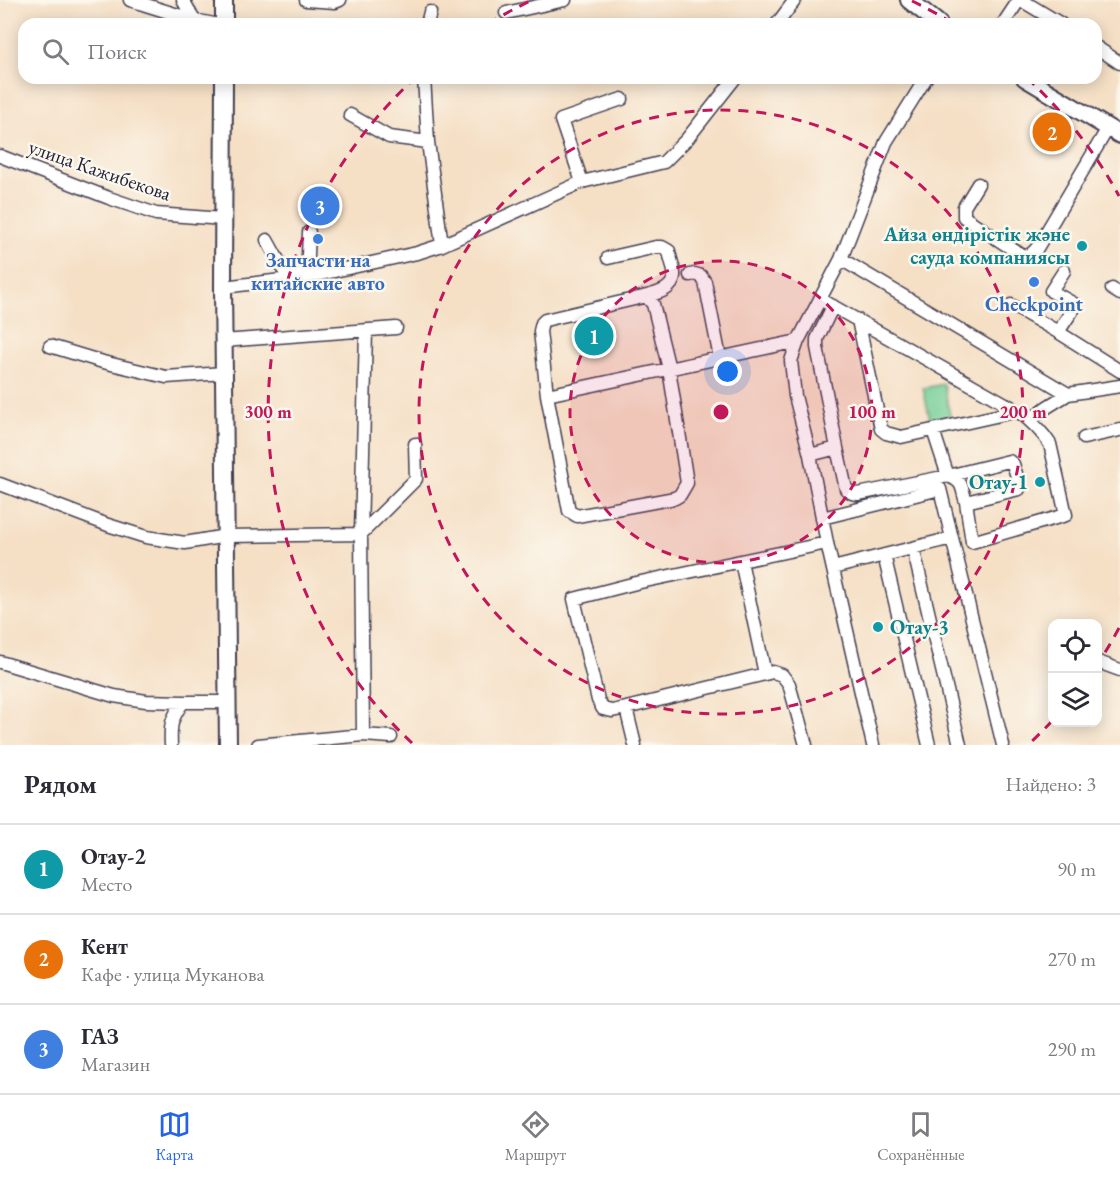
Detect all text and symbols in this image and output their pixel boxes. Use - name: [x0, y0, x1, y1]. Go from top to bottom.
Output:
- search box: [18, 18, 1102, 84]
- icon: search: [39, 35, 72, 68]
- text: Поиск: [87, 37, 147, 66]
- pin: 2: [1032, 110, 1072, 154]
- street label: улица Кажибекова: [25, 133, 175, 207]
- pin: 3: [300, 184, 340, 228]
- place label: Айза өндірістік және сауда компаниясы: [883, 221, 1070, 270]
- marker: Запчасти на китайские авто: [311, 232, 325, 246]
- marker: Айза өндірістік және сауда компаниясы: [1075, 239, 1089, 253]
- place label: Запчасти на китайские авто: [251, 247, 385, 296]
- marker: Checkpoint: [1027, 275, 1041, 289]
- place label: Checkpoint: [985, 291, 1084, 317]
- pin: 1: [574, 314, 614, 358]
- your location: [713, 357, 742, 386]
- text: 300 m: [244, 400, 292, 423]
- text: 100 m: [848, 400, 896, 423]
- text: 200 m: [999, 400, 1047, 423]
- centre of rings: [711, 402, 731, 422]
- place label: Отау-1: [969, 469, 1028, 495]
- marker: Отау-1: [1033, 475, 1047, 489]
- place label: Отау-3: [890, 614, 949, 640]
- map controls: [1048, 619, 1102, 727]
- button: locate: [1048, 619, 1102, 673]
- marker: Отау-3: [871, 620, 885, 634]
- button: layers: [1048, 673, 1102, 727]
- text: Рядом: [24, 767, 97, 801]
- text: Найдено: 3: [1005, 771, 1096, 797]
- text: Отау-2: [81, 842, 146, 871]
- text: 1: [38, 856, 49, 882]
- text: 90 m: [1057, 856, 1096, 882]
- text: Место: [81, 871, 132, 897]
- text: Кент: [81, 932, 128, 961]
- text: 2: [38, 946, 49, 972]
- text: 270 m: [1048, 946, 1096, 972]
- text: Кафе · улица Муканова: [81, 961, 264, 987]
- text: ГАЗ: [81, 1022, 119, 1051]
- text: 3: [38, 1036, 49, 1062]
- text: 290 m: [1048, 1036, 1096, 1062]
- text: Магазин: [81, 1051, 150, 1077]
- tab: Карта: [156, 1108, 194, 1165]
- tab: Маршрут: [505, 1108, 566, 1165]
- tab: Сохранённые: [877, 1108, 964, 1165]

